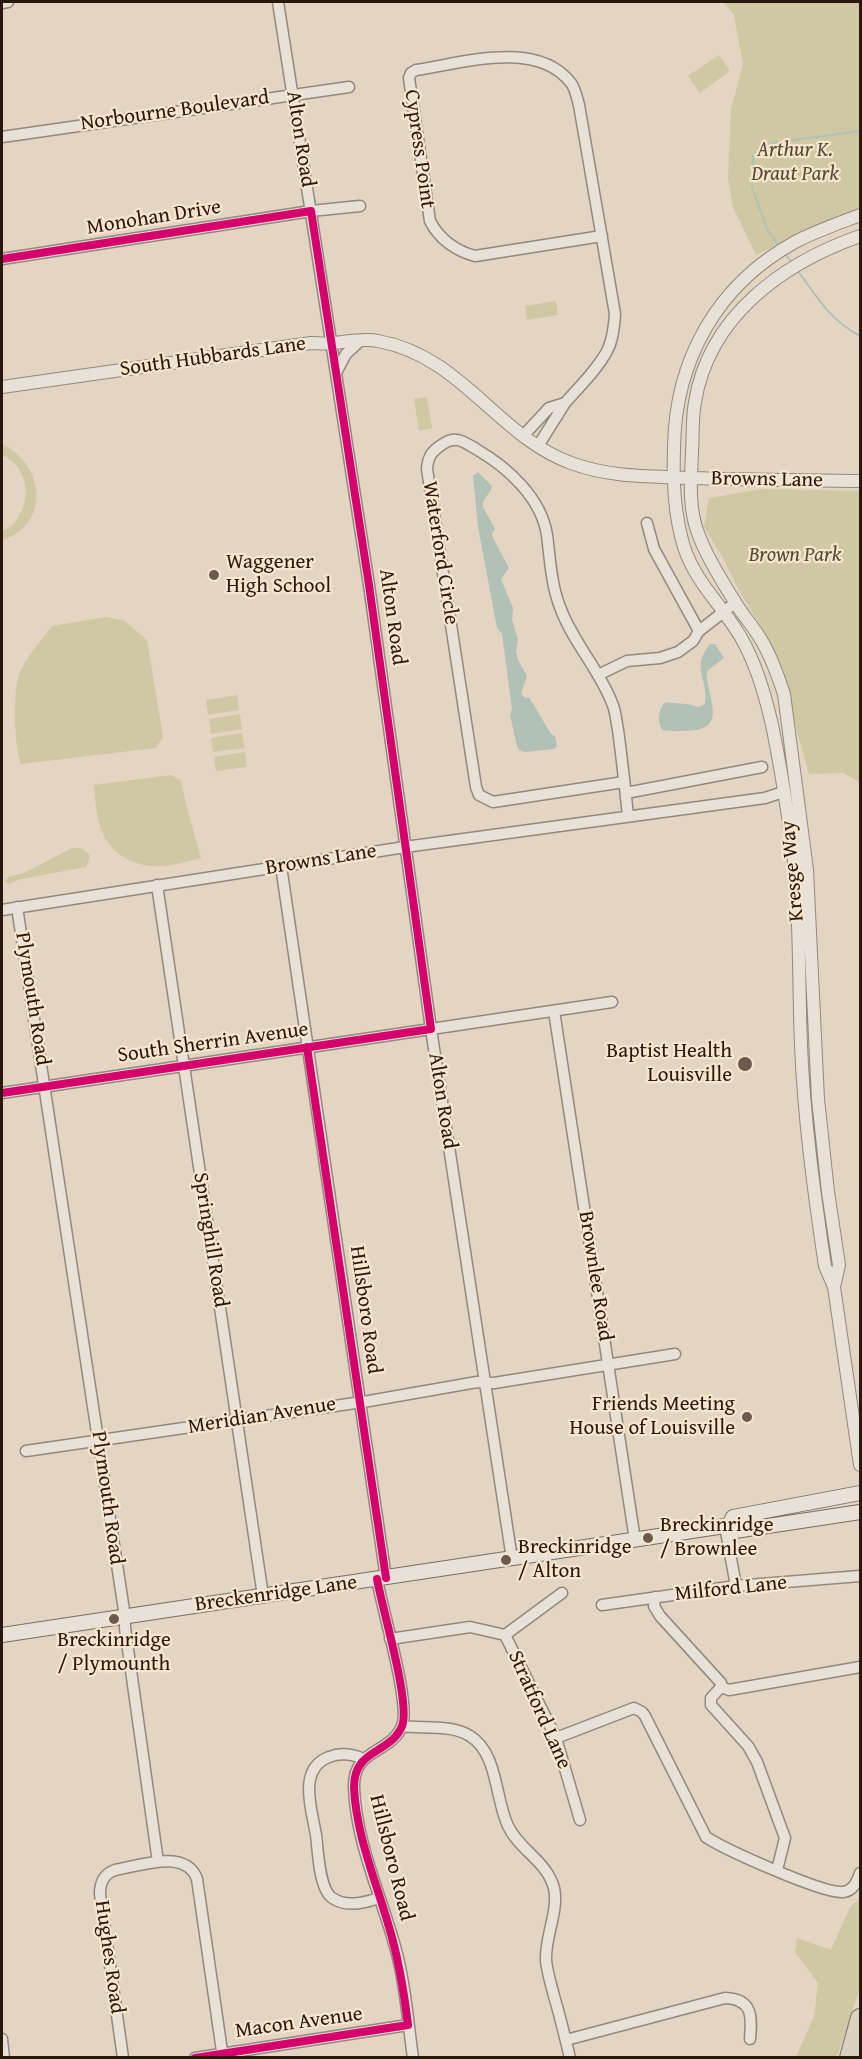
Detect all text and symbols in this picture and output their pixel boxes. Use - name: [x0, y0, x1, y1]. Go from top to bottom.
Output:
- street label: Norbourne Boulevard: [79, 85, 271, 137]
- street label: Cypress Point: [398, 88, 440, 210]
- street label: Alton Road: [280, 89, 320, 189]
- park label: Arthur K. Draut Park: [751, 138, 839, 188]
- street label: Monohan Drive: [85, 195, 223, 241]
- street label: South Hubbards Lane: [118, 331, 308, 383]
- street label: Browns Lane: [711, 466, 823, 494]
- street label: Waterford Circle: [416, 479, 464, 627]
- park label: Brown Park: [749, 543, 841, 569]
- place label: Waggener High School: [226, 550, 331, 600]
- street label: Alton Road: [373, 567, 411, 667]
- marker: Waggener High School: [207, 568, 221, 582]
- street label: Kresge Way: [776, 819, 810, 923]
- street label: Browns Lane: [264, 839, 378, 881]
- street label: Plymouth Road: [9, 931, 55, 1067]
- street label: South Sherrin Avenue: [116, 1017, 310, 1069]
- place label: Baptist Health Louisville: [606, 1039, 732, 1089]
- street label: Alton Road: [422, 1051, 462, 1151]
- marker: Baptist Health Louisville: [736, 1055, 754, 1073]
- street label: Springhill Road: [187, 1171, 233, 1309]
- street label: Brownlee Road: [572, 1209, 618, 1343]
- street label: Hillsboro Road: [344, 1244, 386, 1376]
- street label: Meridian Avenue: [186, 1392, 338, 1440]
- place label: Friends Meeting House of Louisville: [570, 1392, 735, 1442]
- marker: Friends Meeting House of Louisville: [740, 1410, 754, 1424]
- street label: Plymouth Road: [85, 1430, 129, 1566]
- place label: Breckinridge / Brownlee: [660, 1513, 774, 1563]
- marker: Breckinridge / Brownlee: [641, 1531, 655, 1545]
- place label: Breckinridge / Alton: [518, 1535, 632, 1585]
- marker: Breckinridge / Alton: [499, 1553, 513, 1567]
- street label: Breckenridge Lane: [193, 1570, 359, 1618]
- street label: Milford Lane: [674, 1571, 788, 1607]
- marker: Breckinridge / Plymounth: [107, 1612, 121, 1626]
- place label: Breckinridge / Plymounth: [57, 1628, 171, 1678]
- street label: Stratford Lane: [502, 1647, 576, 1773]
- street label: Hillsboro Road: [363, 1792, 419, 1924]
- street label: Hughes Road: [89, 1899, 129, 2015]
- street label: Macon Avenue: [234, 2002, 364, 2044]

